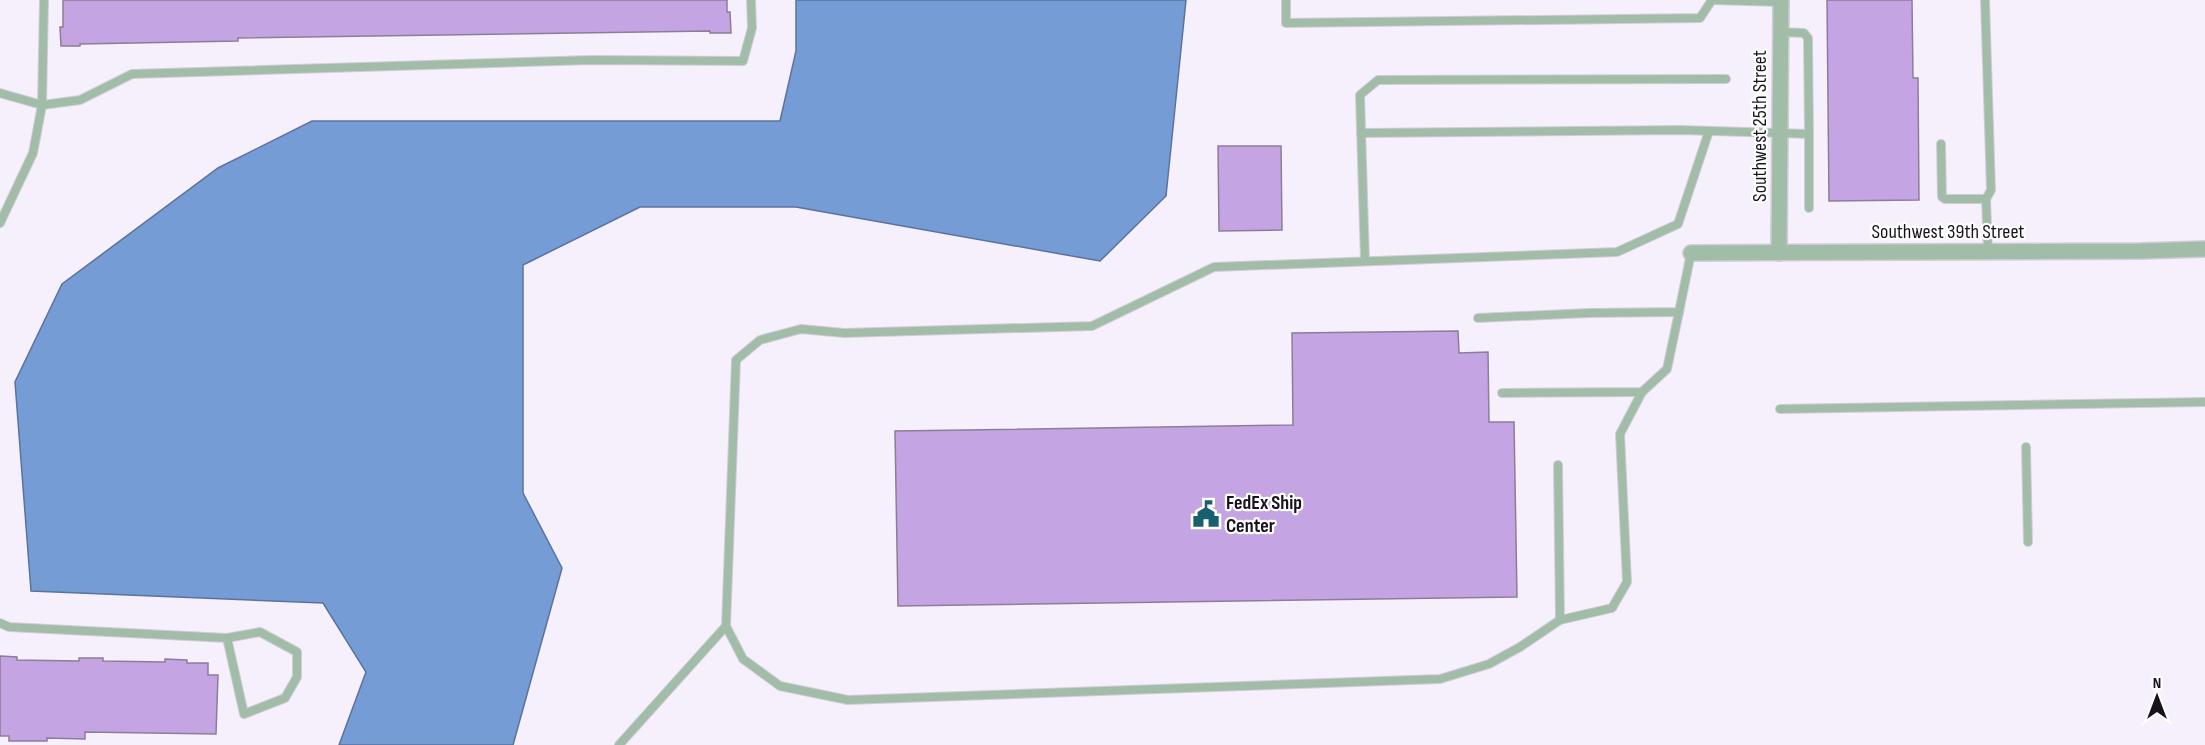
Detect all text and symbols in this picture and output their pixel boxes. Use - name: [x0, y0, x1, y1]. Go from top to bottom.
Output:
- street label: Southwest 25th Street: [1748, 50, 1772, 202]
- street label: Southwest 39th Street: [1872, 220, 2024, 244]
- place label: FedEx Ship Center: [1226, 491, 1302, 538]
- public building icon: FedEx Ship Center: [1191, 499, 1221, 529]
- north arrow: [2127, 667, 2187, 727]
- text: N: [2153, 674, 2161, 693]

